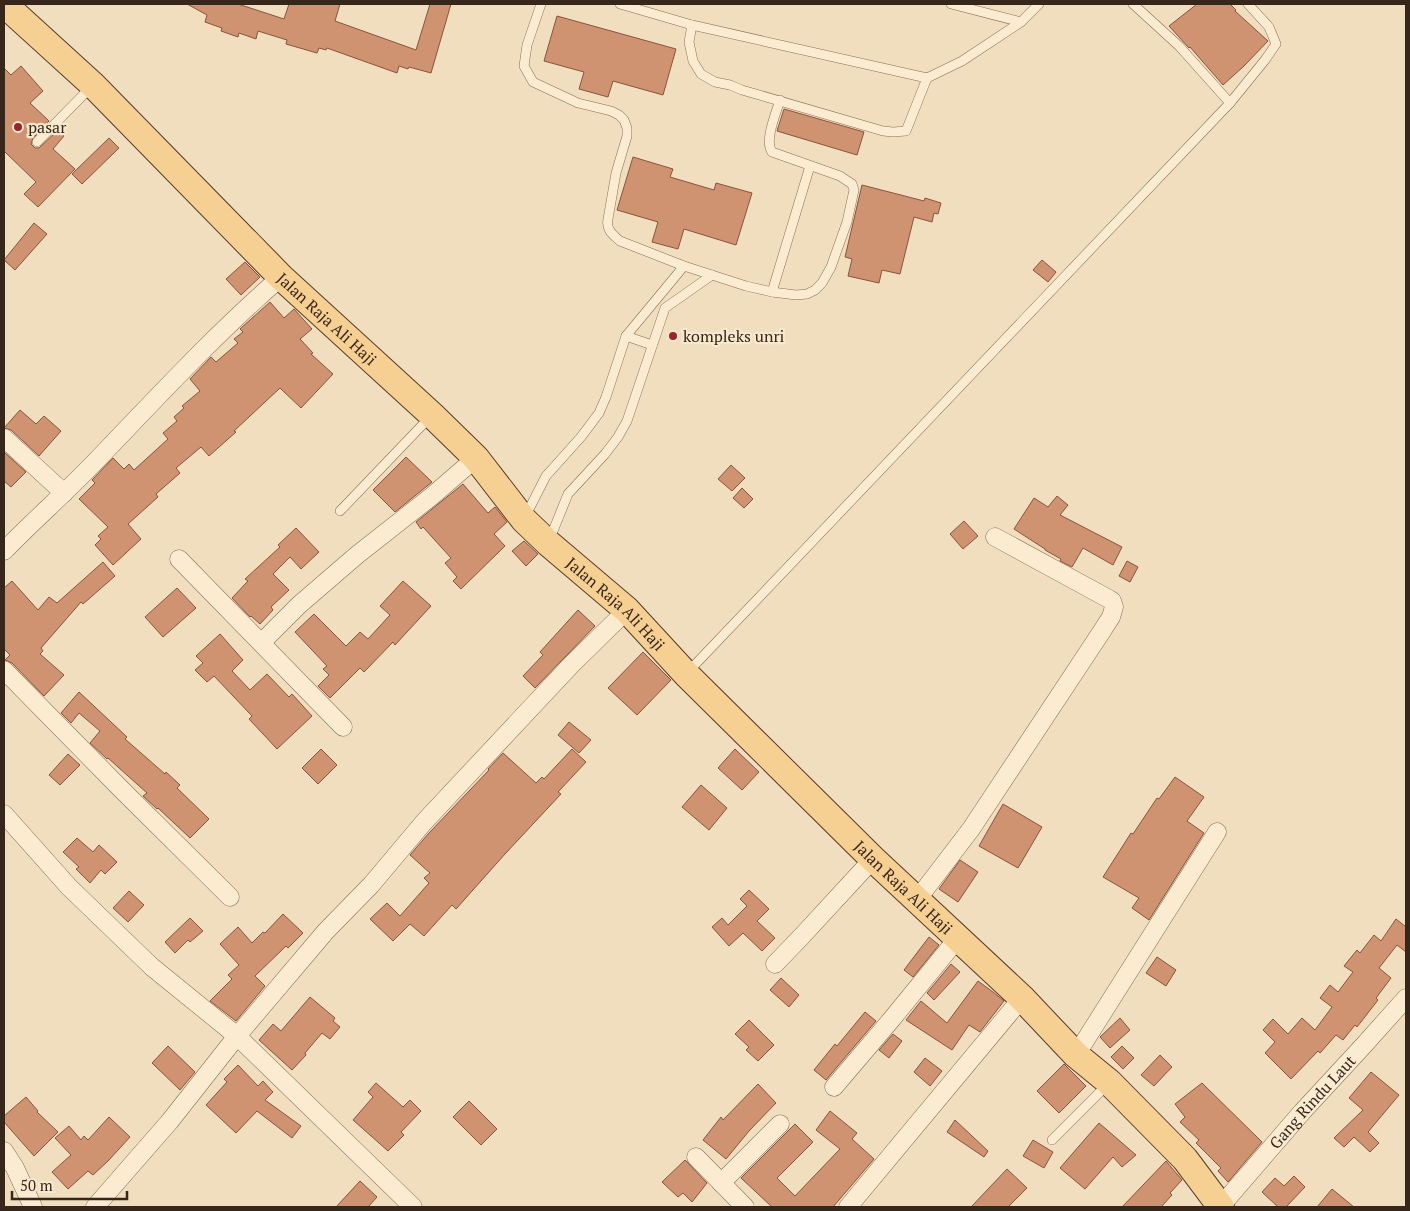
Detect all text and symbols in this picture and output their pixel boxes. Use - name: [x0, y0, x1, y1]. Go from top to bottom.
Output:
- place label: pasar: [28, 116, 67, 138]
- marker: pasar: [12, 121, 24, 133]
- street label: Jalan Raja Ali Haji: [272, 267, 382, 370]
- place label: kompleks unri: [683, 325, 785, 347]
- marker: kompleks unri: [667, 330, 679, 342]
- street label: Jalan Raja Ali Haji: [562, 552, 670, 656]
- street label: Jalan Raja Ali Haji: [849, 835, 958, 939]
- street label: Gang Rindu Laut: [1264, 1050, 1361, 1153]
- scale bar: [12, 1168, 128, 1200]
- text: 50 m: [20, 1175, 53, 1195]

